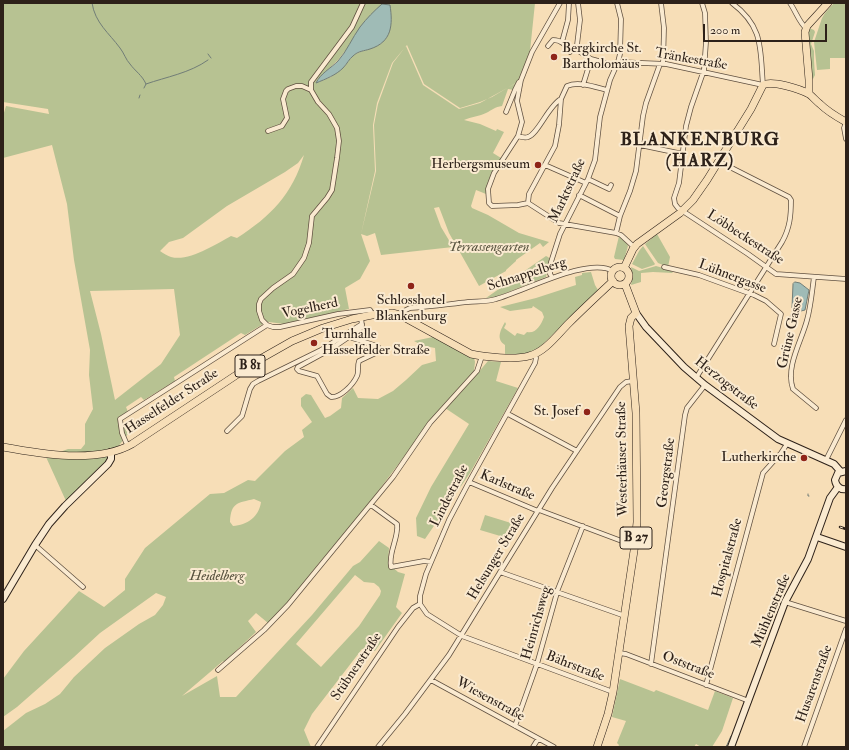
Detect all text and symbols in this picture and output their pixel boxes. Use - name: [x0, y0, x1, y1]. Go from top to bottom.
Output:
- scale bar: [705, 16, 829, 42]
- text: 200 m: [710, 23, 740, 38]
- place label: Bergkirche St. Bartholomäus: [562, 41, 642, 74]
- street label: Tränkestraße: [654, 45, 728, 75]
- marker: Bergkirche St. Bartholomäus: [549, 52, 559, 62]
- district label: BLANKENBURG (HARZ): [620, 130, 780, 172]
- street label: Marktstraße: [546, 156, 590, 226]
- place label: Herbergsmuseum: [431, 157, 530, 173]
- marker: Herbergsmuseum: [533, 160, 543, 170]
- street label: Löbbeckestraße: [703, 207, 787, 269]
- park label: Terrassengarten: [449, 240, 529, 256]
- street label: Schnappelberg: [485, 254, 569, 296]
- street label: Lühnergasse: [696, 256, 768, 298]
- marker: Schlosshotel Blankenburg: [406, 281, 416, 291]
- place label: Schlosshotel Blankenburg: [375, 293, 447, 326]
- street label: Vogelherd: [280, 295, 340, 323]
- street label: Grüne Gasse: [775, 295, 807, 371]
- place label: Turnhalle Hasselfelder Straße: [322, 327, 430, 360]
- marker: Turnhalle Hasselfelder Straße: [309, 338, 319, 348]
- street label: Herzogstraße: [691, 354, 761, 414]
- road number: B 81: [235, 355, 265, 377]
- street label: Hasselfelder Straße: [122, 366, 222, 438]
- street label: Westerhäuser Straße: [614, 401, 632, 517]
- place label: St. Josef: [534, 404, 579, 420]
- marker: St. Josef: [582, 407, 592, 417]
- street label: Georgstraße: [654, 437, 680, 509]
- place label: Lutherkirche: [721, 450, 796, 466]
- marker: Lutherkirche: [799, 453, 809, 463]
- street label: Lindestraße: [427, 462, 473, 530]
- street label: Karlstraße: [477, 467, 537, 505]
- street label: Helsunger Straße: [465, 511, 529, 603]
- street label: Hospitalstraße: [709, 517, 747, 599]
- road number: B 27: [620, 527, 652, 549]
- park label: Heidelberg: [189, 569, 245, 585]
- street label: Mühlenstraße: [749, 572, 795, 650]
- street label: Heinrichsweg: [518, 584, 556, 662]
- street label: Stübnerstraße: [328, 630, 386, 704]
- street label: Husarenstraße: [793, 643, 837, 725]
- street label: Bährstraße: [543, 648, 607, 686]
- street label: Oststraße: [660, 648, 716, 684]
- street label: Wiesenstraße: [453, 674, 527, 726]

